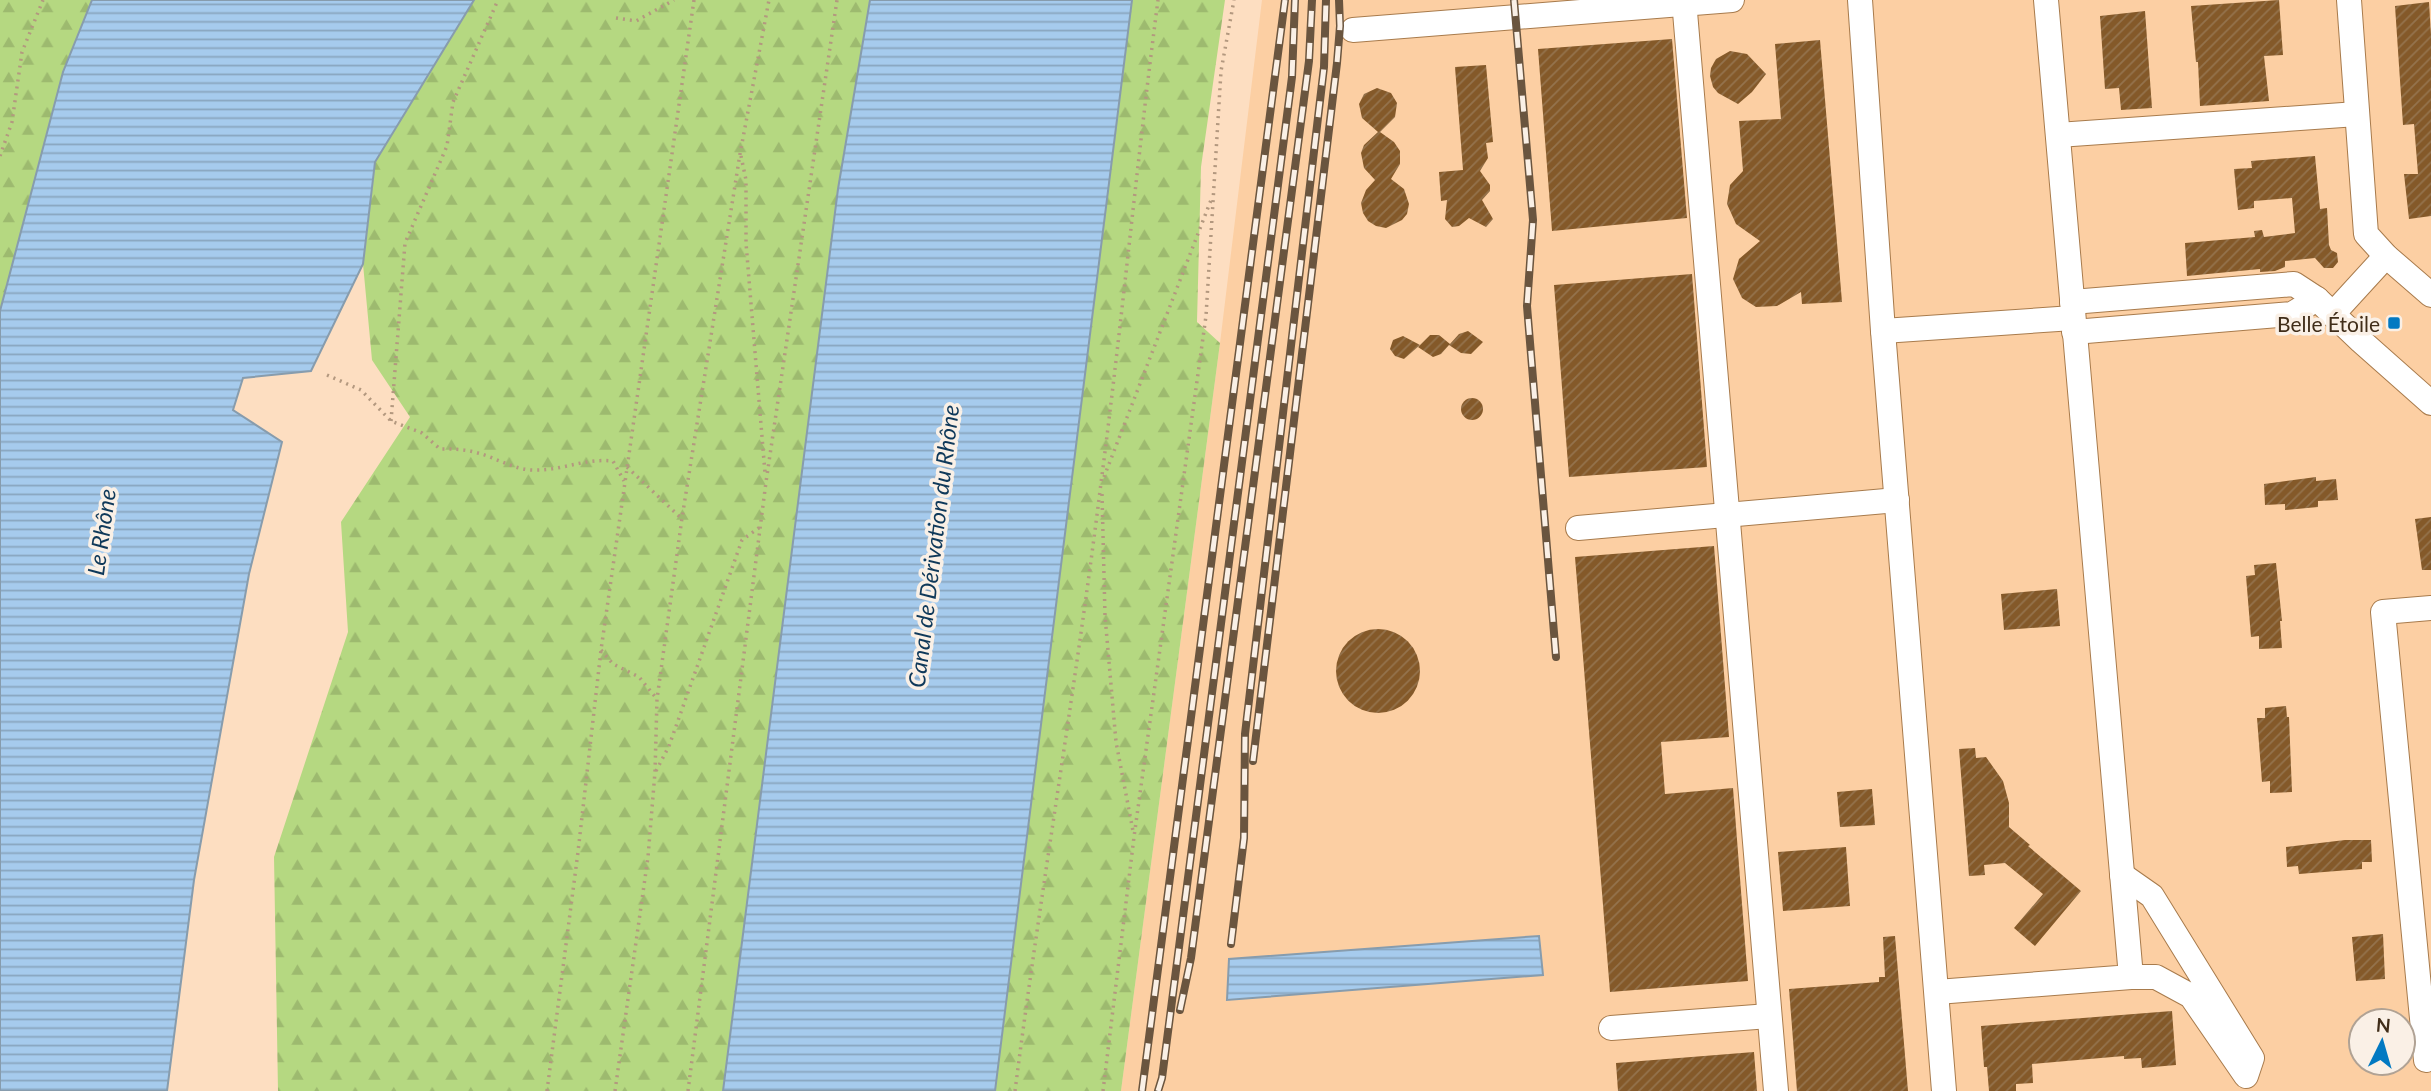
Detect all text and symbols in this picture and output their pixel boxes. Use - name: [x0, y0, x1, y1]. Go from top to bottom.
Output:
- place label: Belle Étoile: [2277, 311, 2380, 336]
- marker: Belle Étoile: [2386, 315, 2402, 331]
- water label: Canal de Dérivation du Rhône: [902, 403, 964, 689]
- water label: Le Rhône: [81, 487, 121, 577]
- north arrow: [2347, 1007, 2417, 1077]
- text: N: [2375, 1012, 2392, 1037]

